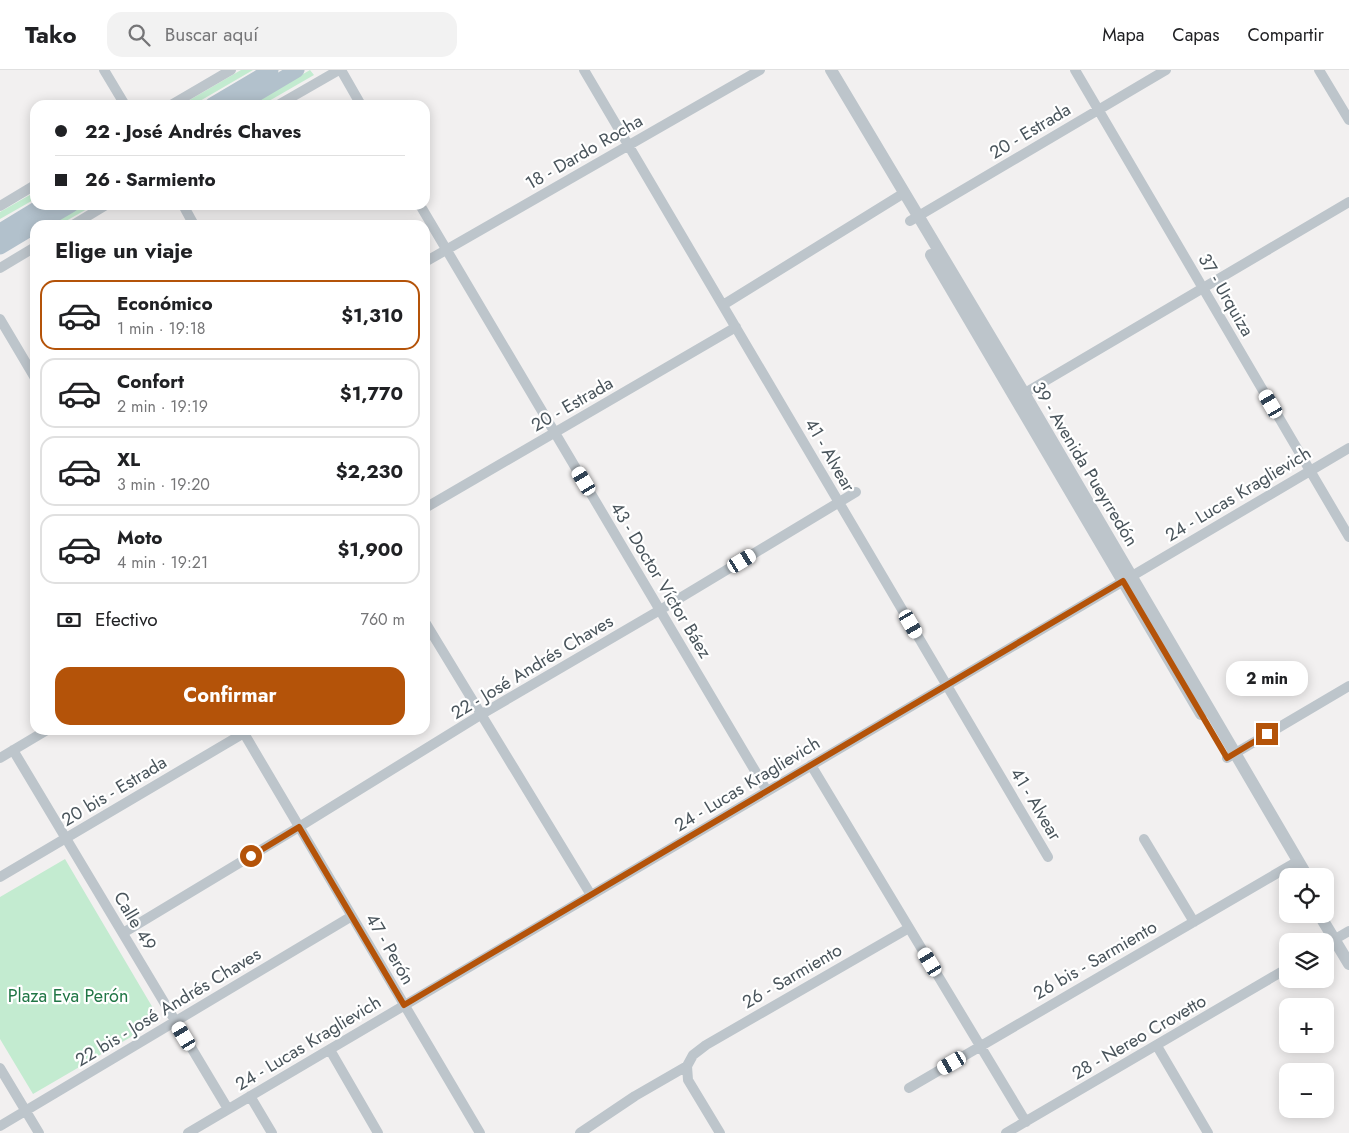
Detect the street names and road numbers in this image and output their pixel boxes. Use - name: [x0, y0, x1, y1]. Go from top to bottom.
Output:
- street label: 20 - Estrada: [984, 96, 1076, 166]
- street label: 18 - Dardo Rocha: [520, 108, 648, 196]
- street label: 37 - Urquiza: [1192, 249, 1260, 341]
- street label: 20 - Estrada: [526, 370, 618, 438]
- street label: 39 - Avenida Pueyrredón: [1025, 377, 1145, 551]
- street label: 41 - Alvear: [799, 413, 862, 497]
- street label: 24 - Lucas Kraglievich: [1160, 440, 1316, 548]
- street label: 43 - Doctor Víctor Báez: [604, 497, 718, 664]
- street label: 22 - José Andrés Chaves: [446, 608, 618, 726]
- street label: 24 - Lucas Kraglievich: [669, 730, 825, 838]
- street label: 20 bis - Estrada: [57, 749, 171, 833]
- street label: 41 - Alvear: [1004, 763, 1068, 846]
- street label: Calle 49: [107, 887, 163, 955]
- street label: 47 - Perón: [359, 909, 421, 989]
- street label: 26 bis - Sarmiento: [1028, 914, 1162, 1006]
- street label: 26 - Sarmiento: [737, 937, 847, 1015]
- street label: 22 bis - José Andrés Chaves: [70, 941, 266, 1073]
- street label: 28 - Nereo Crovetto: [1067, 988, 1211, 1086]
- street label: 24 - Lucas Kraglievich: [230, 989, 386, 1097]

